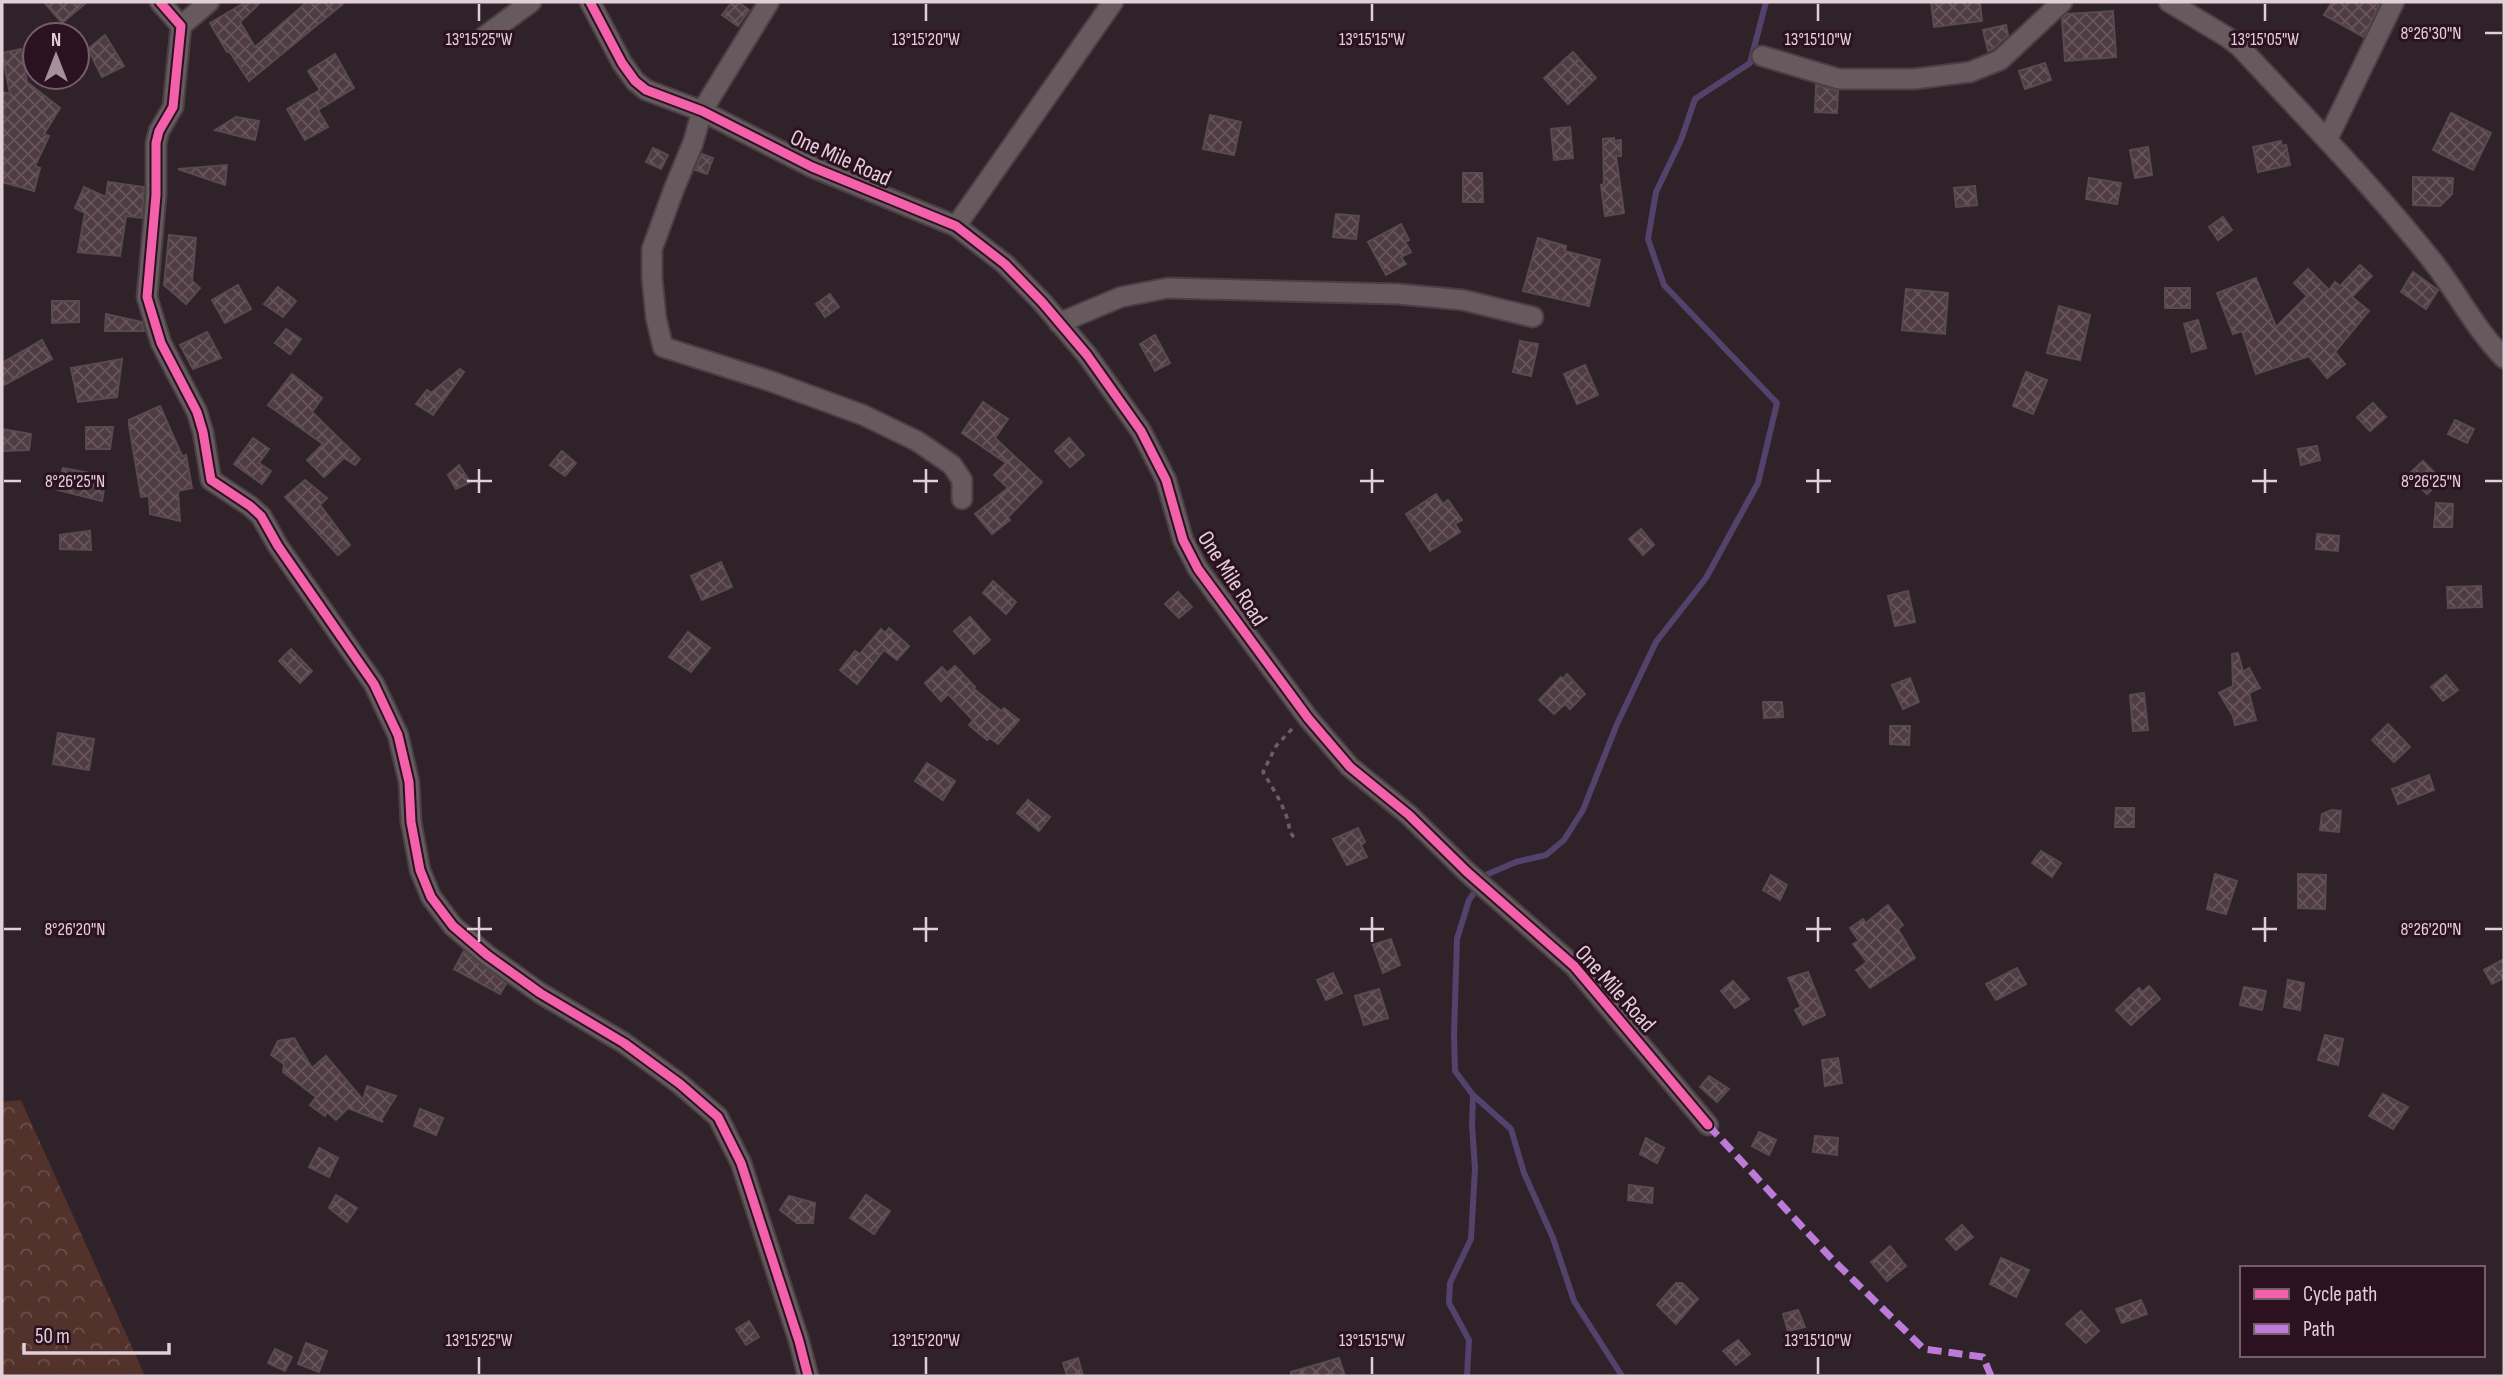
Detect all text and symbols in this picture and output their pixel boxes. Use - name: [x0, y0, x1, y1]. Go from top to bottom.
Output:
- north arrow: [21, 21, 91, 91]
- text: 8°26'30"N: [2400, 23, 2462, 44]
- text: N: [51, 29, 61, 52]
- text: 13°15'25"W: [445, 29, 513, 50]
- text: 13°15'20"W: [892, 29, 960, 50]
- text: 13°15'15"W: [1339, 29, 1405, 50]
- text: 13°15'10"W: [1785, 29, 1852, 50]
- text: 13°15'05"W: [2231, 29, 2299, 50]
- street label: One Mile Road: [786, 123, 895, 193]
- text: 8°26'25"N: [45, 471, 105, 492]
- text: 8°26'25"N: [2401, 471, 2461, 492]
- street label: One Mile Road: [1191, 526, 1273, 631]
- text: 8°26'20"N: [45, 919, 105, 940]
- text: 8°26'20"N: [2401, 919, 2461, 940]
- street label: One Mile Road: [1569, 939, 1662, 1038]
- legend: [2240, 1266, 2485, 1357]
- text: Cycle path: [2303, 1282, 2377, 1307]
- scale bar: [24, 1312, 170, 1356]
- text: Path: [2303, 1317, 2335, 1342]
- text: 50 m: [35, 1324, 70, 1349]
- text: 13°15'25"W: [445, 1330, 513, 1351]
- text: 13°15'20"W: [892, 1330, 960, 1351]
- text: 13°15'15"W: [1339, 1330, 1405, 1351]
- text: 13°15'10"W: [1785, 1330, 1852, 1351]

